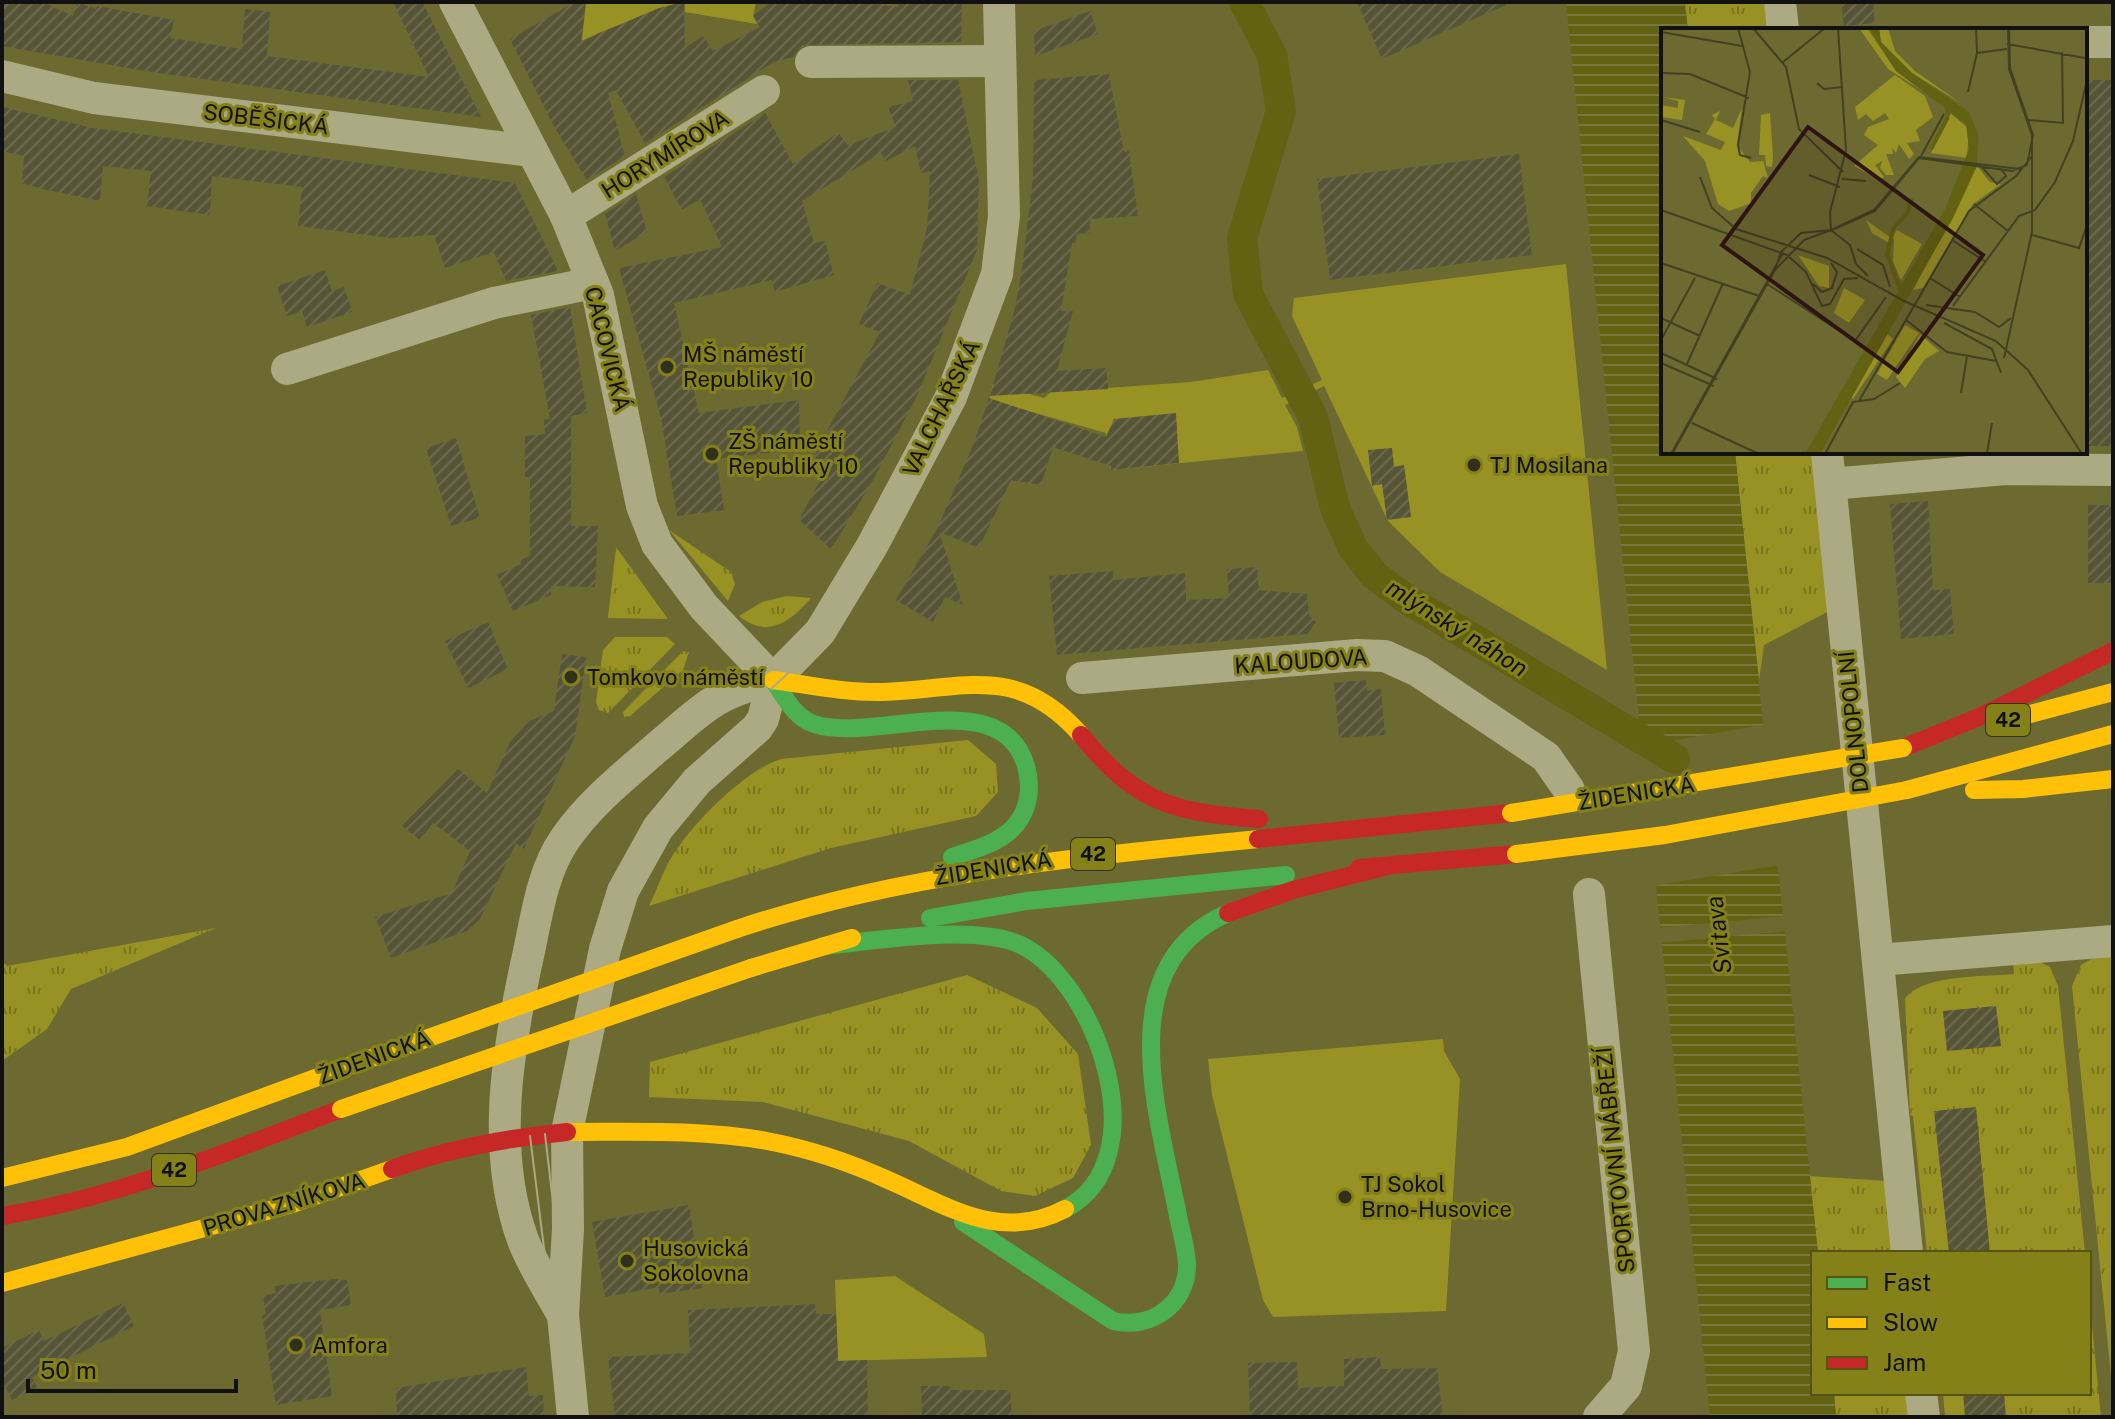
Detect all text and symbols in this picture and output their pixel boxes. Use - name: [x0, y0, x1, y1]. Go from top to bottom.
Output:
- inset map: [1661, 28, 2087, 454]
- street label: SOBĚŠICKÁ: [202, 98, 330, 140]
- street label: HORYMÍROVA: [597, 105, 733, 203]
- street label: CACOVICKÁ: [580, 284, 636, 414]
- street label: VALCHAŘSKÁ: [897, 336, 985, 480]
- place label: MŠ náměstí Republiky 10: [683, 341, 813, 392]
- marker: MŠ náměstí Republiky 10: [658, 358, 676, 376]
- place label: ZŠ náměstí Republiky 10: [728, 428, 858, 479]
- marker: ZŠ náměstí Republiky 10: [703, 445, 721, 463]
- place label: TJ Mosilana: [1490, 452, 1608, 478]
- marker: TJ Mosilana: [1465, 456, 1483, 474]
- water label: mlýnský náhon: [1382, 573, 1533, 682]
- street label: KALOUDOVA: [1234, 643, 1368, 679]
- street label: DOLNOPOLNÍ: [1833, 649, 1873, 794]
- place label: Tomkovo náměstí: [587, 664, 764, 690]
- marker: Tomkovo náměstí: [562, 668, 580, 686]
- road number: 42: [1986, 704, 2030, 736]
- street label: ŽIDENICKÁ: [1576, 771, 1696, 815]
- road number: 42: [1071, 838, 1115, 870]
- street label: ŽIDENICKÁ: [933, 846, 1053, 890]
- water label: Svitava: [1699, 894, 1737, 976]
- street label: ŽIDENICKÁ: [314, 1025, 434, 1089]
- street label: SPORTOVNÍ NÁBŘEŽÍ: [1590, 1045, 1640, 1274]
- road number: 42: [152, 1154, 196, 1186]
- street label: PROVAZNÍKOVA: [200, 1167, 368, 1241]
- place label: TJ Sokol Brno-Husovice: [1361, 1171, 1512, 1222]
- marker: TJ Sokol Brno-Husovice: [1336, 1188, 1354, 1206]
- place label: Husovická Sokolovna: [643, 1235, 749, 1286]
- legend: [1811, 1251, 2091, 1395]
- marker: Husovická Sokolovna: [618, 1252, 636, 1270]
- text: Fast: [1883, 1268, 1931, 1296]
- text: Slow: [1883, 1308, 1938, 1336]
- place label: Amfora: [312, 1332, 388, 1358]
- marker: Amfora: [287, 1336, 305, 1354]
- scale bar: [28, 1343, 236, 1393]
- text: Jam: [1883, 1348, 1926, 1376]
- text: 50 m: [40, 1356, 97, 1384]

